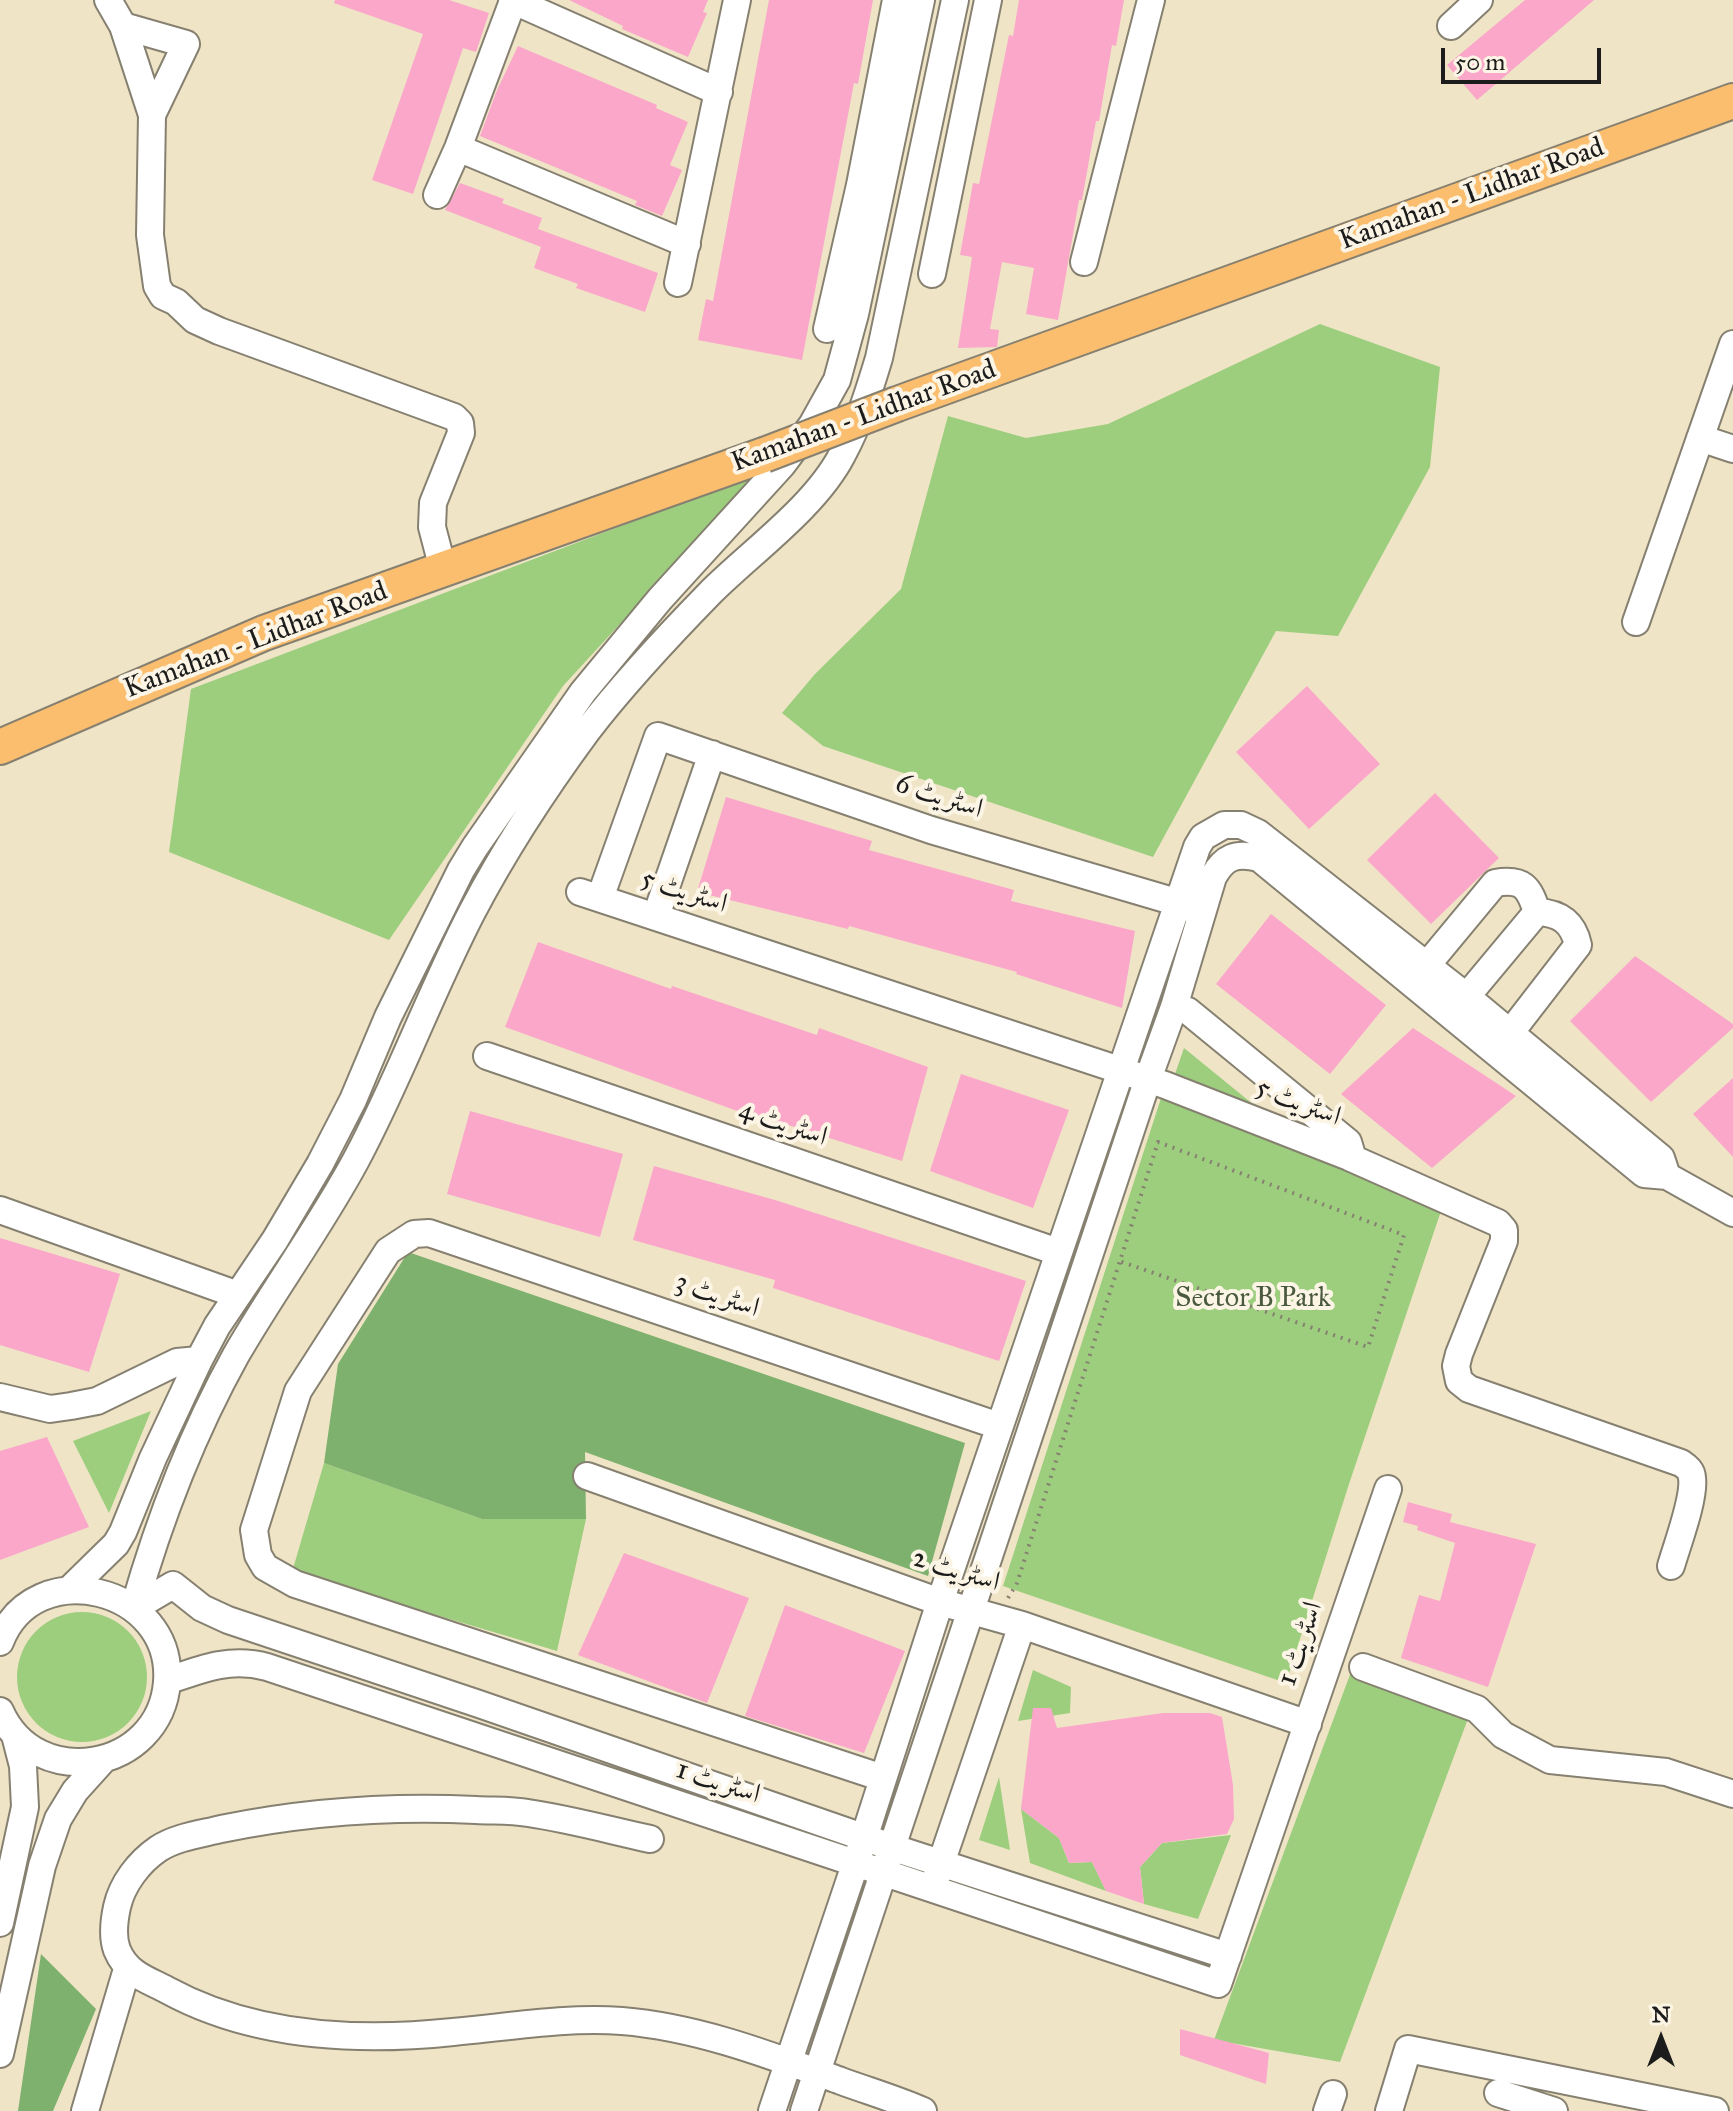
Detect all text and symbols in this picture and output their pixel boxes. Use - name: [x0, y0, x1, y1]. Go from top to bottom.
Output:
- scale bar: [1445, 32, 1605, 82]
- text: 50 m: [1455, 47, 1505, 77]
- street label: Kamahan - Lidhar Road: [1335, 131, 1609, 259]
- street label: Kamahan - Lidhar Road: [727, 353, 1001, 481]
- street label: Kamahan - Lidhar Road: [120, 575, 392, 707]
- street label: اسٹریٹ 6: [891, 767, 987, 827]
- street label: اسٹریٹ 5: [637, 862, 731, 922]
- street label: اسٹریٹ 5: [1251, 1071, 1345, 1135]
- street label: اسٹریٹ 4: [734, 1093, 832, 1155]
- street label: اسٹریٹ 3: [671, 1266, 763, 1326]
- park label: Sector B Park: [1175, 1282, 1331, 1316]
- street label: اسٹریٹ 2: [908, 1542, 1004, 1600]
- street label: اسٹریٹ 1: [1271, 1598, 1331, 1690]
- street label: اسٹریٹ 1: [672, 1754, 764, 1812]
- north arrow: [1621, 1999, 1701, 2079]
- text: N: [1652, 2001, 1670, 2028]

